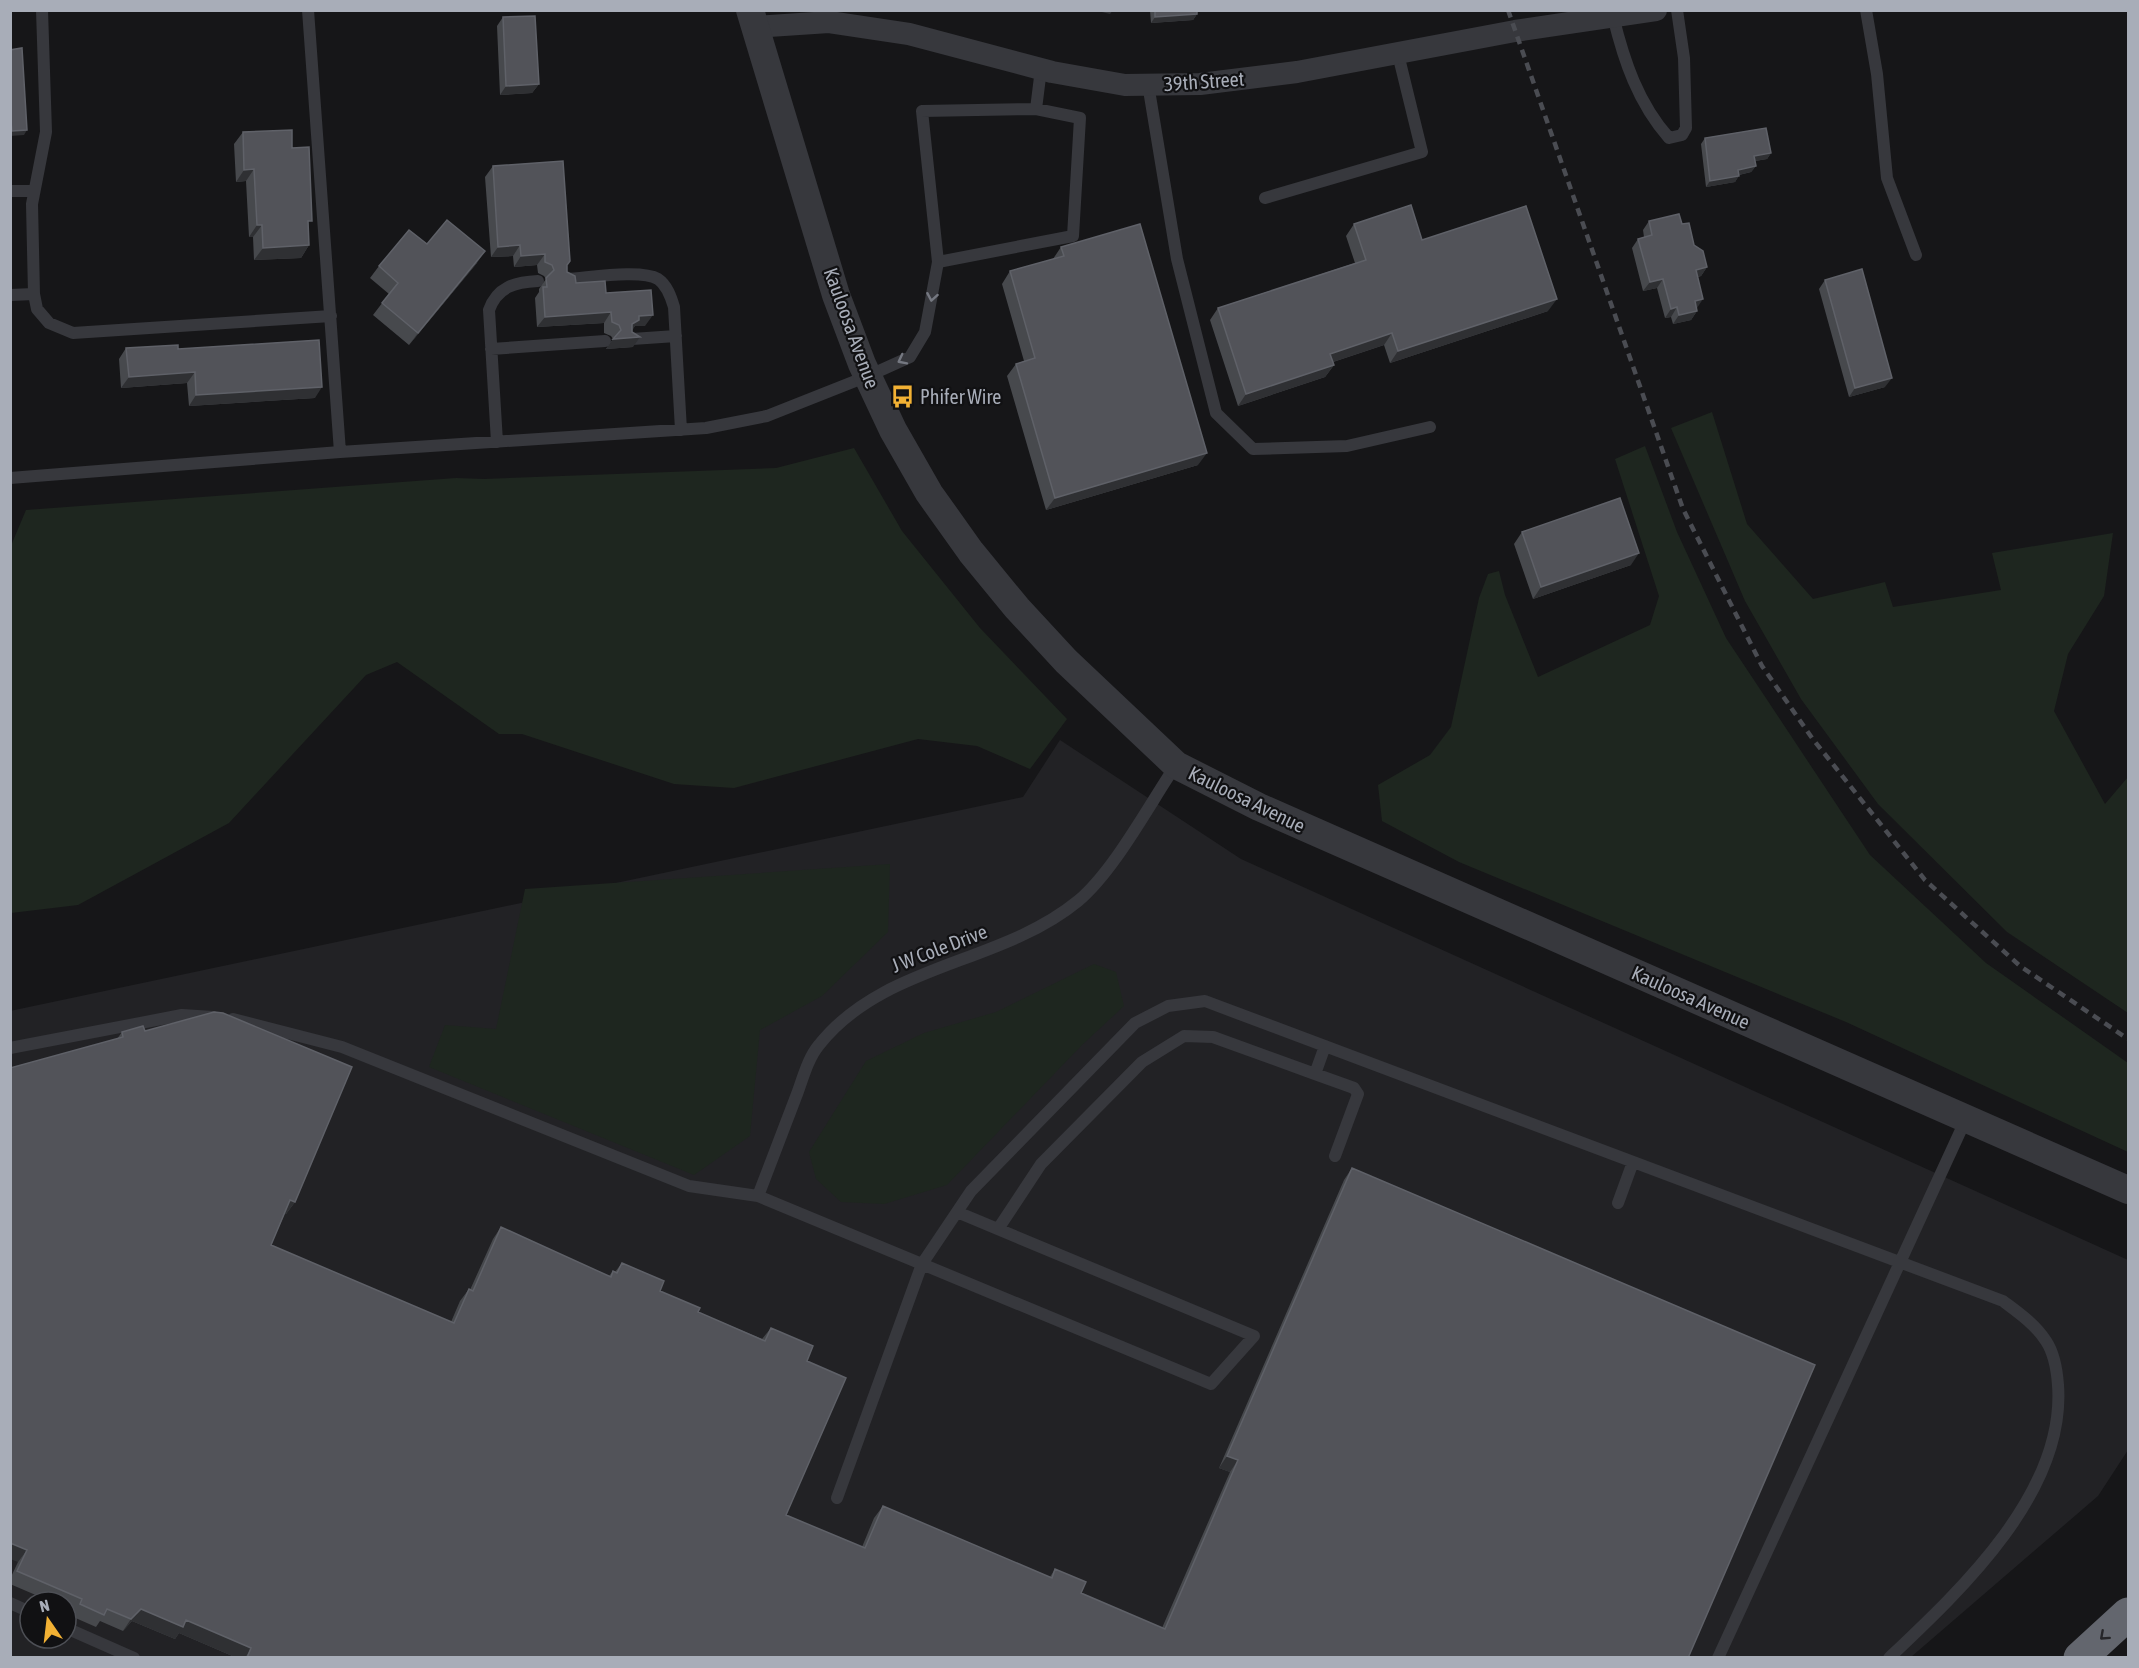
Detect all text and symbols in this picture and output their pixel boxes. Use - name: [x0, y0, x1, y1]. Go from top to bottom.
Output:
- street label: 39th Street: [1163, 67, 1245, 95]
- street label: Kauloosa Avenue: [820, 265, 884, 391]
- one-way arrow: [926, 293, 938, 302]
- one-way arrow: [897, 353, 908, 364]
- bus stop icon: Phifer Wire: [889, 383, 915, 409]
- place label: Phifer Wire: [920, 385, 1001, 408]
- street label: Kauloosa Avenue: [1185, 761, 1309, 837]
- street label: J W Cole Drive: [888, 919, 990, 977]
- street label: Kauloosa Avenue: [1628, 961, 1754, 1033]
- north arrow: [18, 1590, 78, 1650]
- text: N: [38, 1596, 51, 1615]
- one-way arrow: [2100, 1629, 2111, 1640]

